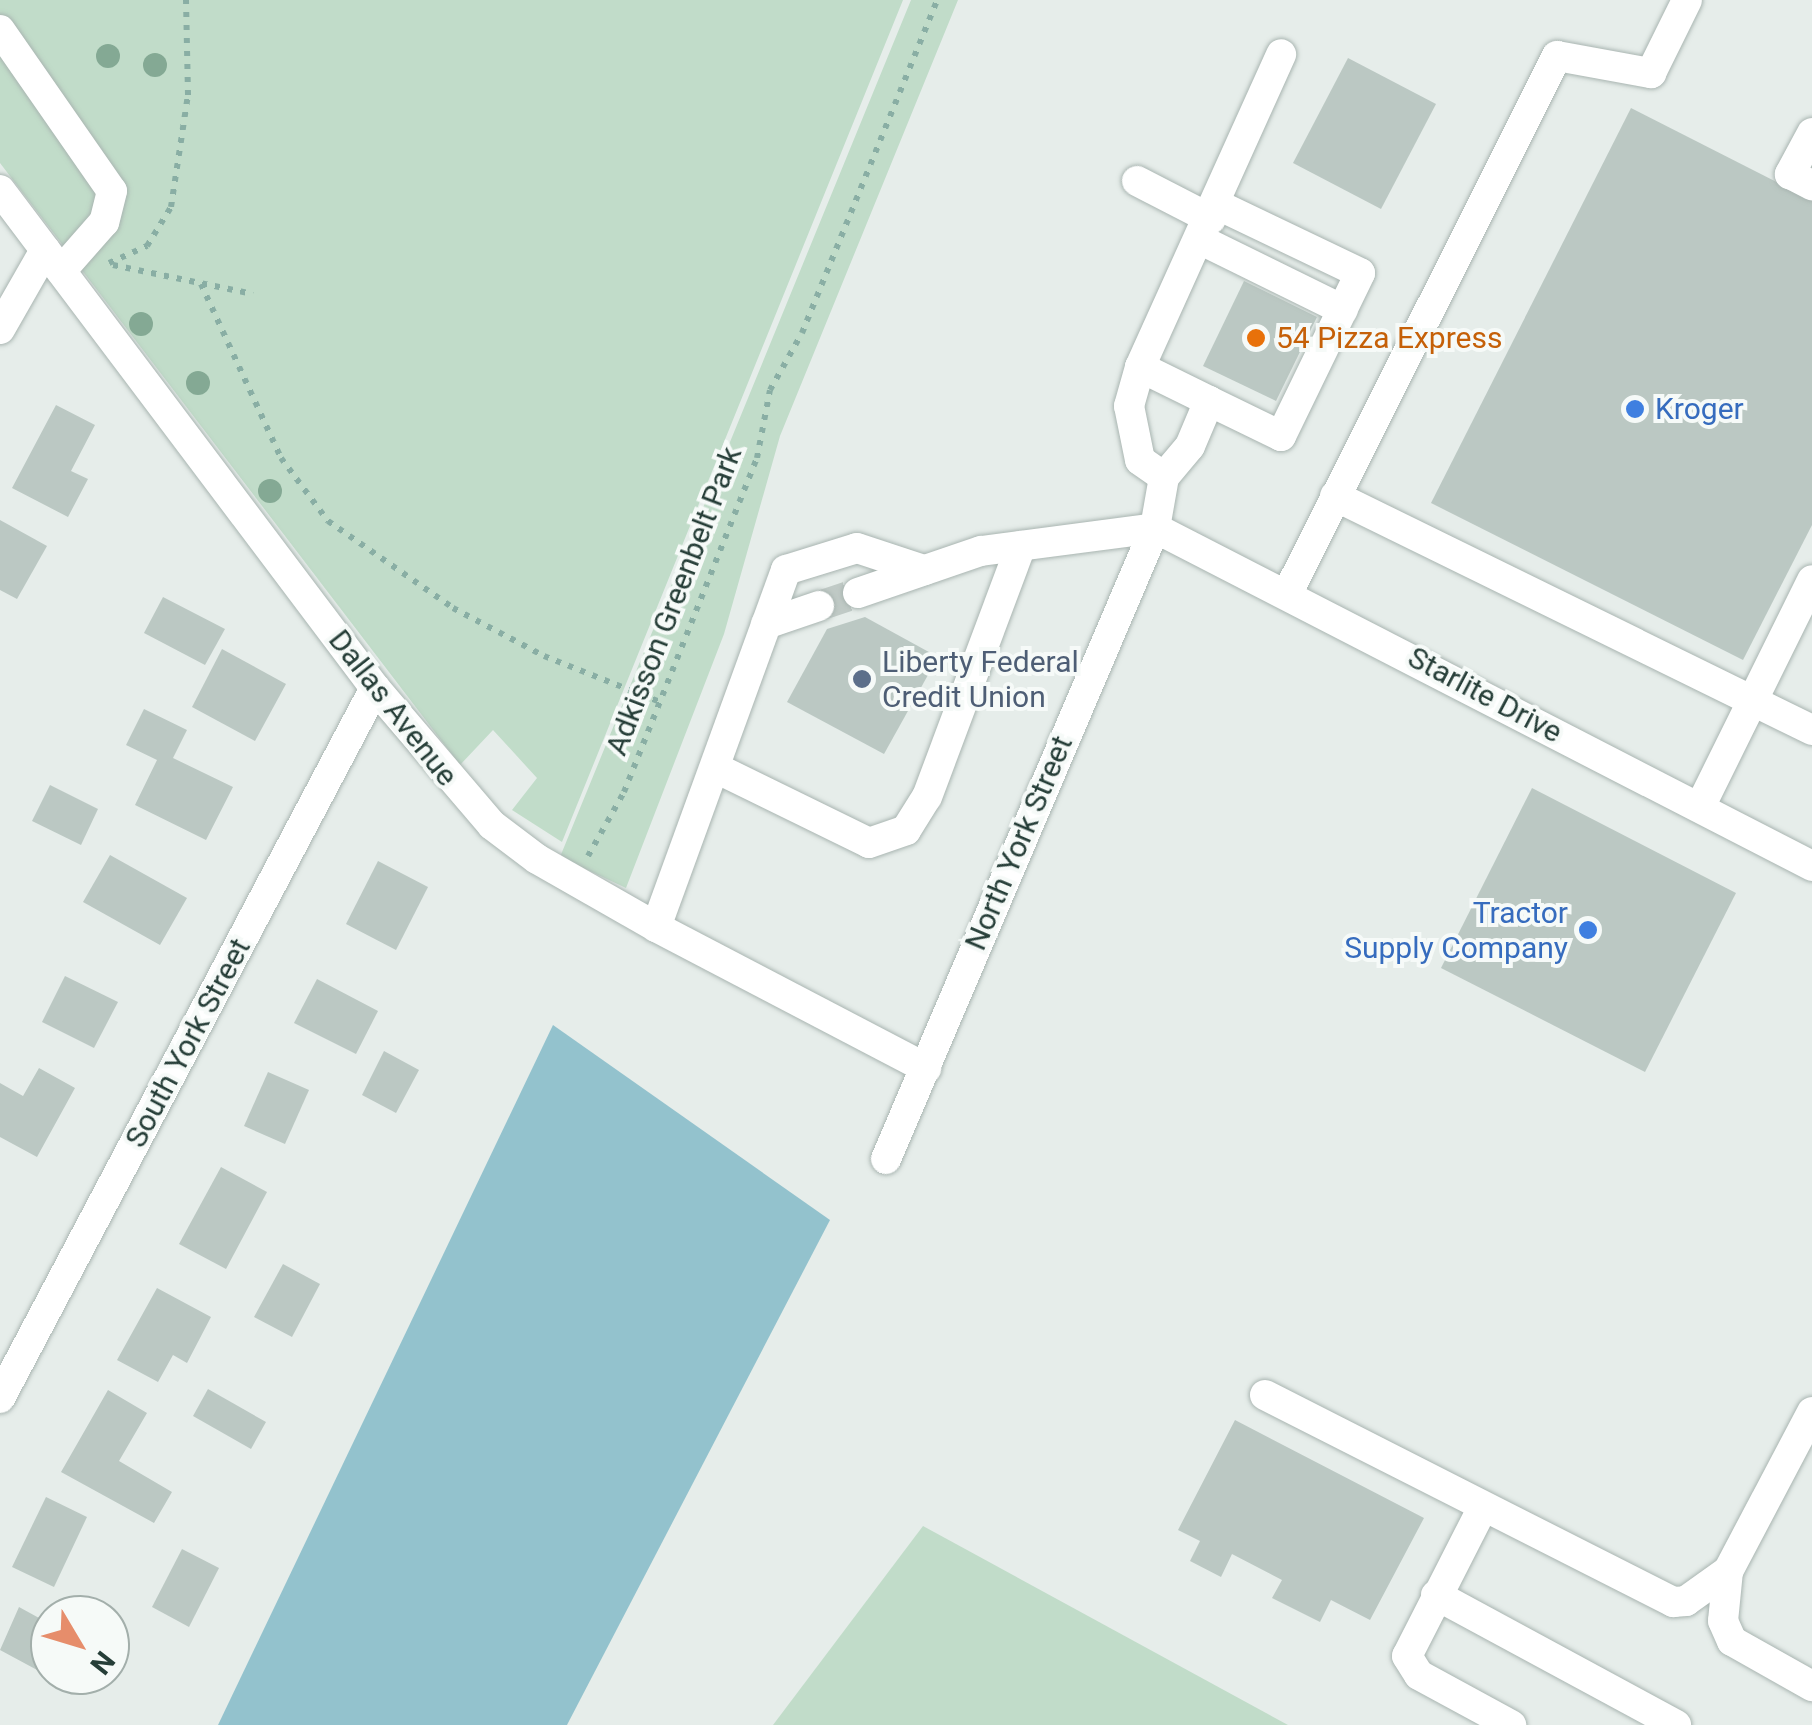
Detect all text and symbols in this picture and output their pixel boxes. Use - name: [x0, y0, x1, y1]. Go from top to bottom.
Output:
- place label: 54 Pizza Express: [1276, 320, 1502, 356]
- marker: 54 Pizza Express: [1245, 327, 1267, 349]
- place label: Kroger: [1655, 391, 1744, 427]
- marker: Kroger: [1624, 398, 1646, 420]
- street label: Adkisson Greenbelt Park: [599, 442, 749, 760]
- street label: Dallas Avenue: [321, 623, 465, 793]
- street label: Starlite Drive: [1402, 639, 1568, 751]
- place label: Liberty Federal Credit Union: [882, 644, 1079, 714]
- marker: Liberty Federal Credit Union: [851, 668, 873, 690]
- street label: North York Street: [958, 730, 1080, 956]
- place label: Tractor Supply Company: [1344, 895, 1568, 966]
- marker: Tractor Supply Company: [1577, 919, 1599, 941]
- street label: South York Street: [118, 932, 258, 1154]
- north arrow: [30, 1595, 130, 1695]
- text: N: [83, 1645, 122, 1680]

